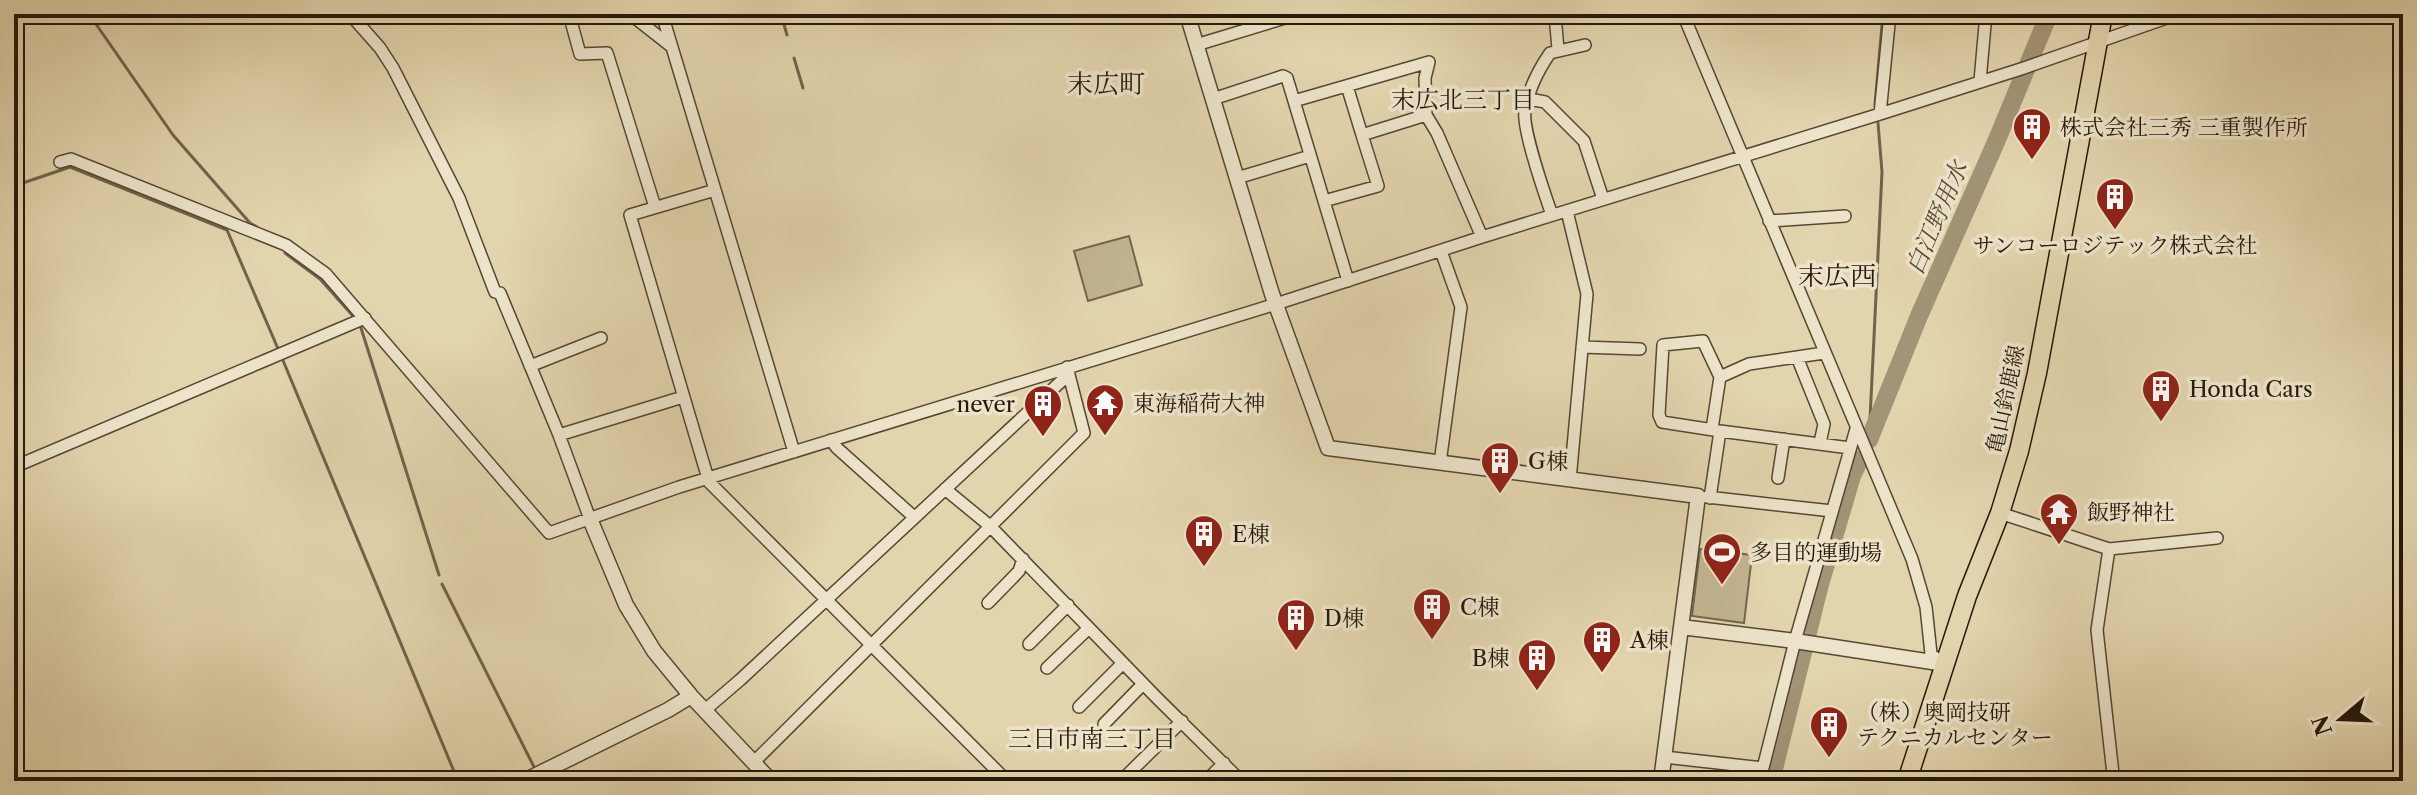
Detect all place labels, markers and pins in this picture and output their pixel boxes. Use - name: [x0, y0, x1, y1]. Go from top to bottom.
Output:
- building icon: 株式会社三秀 三重製作所: [2011, 106, 2053, 161]
- place label: 株式会社三秀 三重製作所: [2060, 114, 2308, 141]
- building icon: サンコーロジテック株式会社: [2094, 176, 2136, 231]
- place label: サンコーロジテック株式会社: [1973, 232, 2257, 259]
- building icon: Honda Cars: [2140, 368, 2182, 423]
- place label: Honda Cars: [2189, 376, 2313, 403]
- temple icon: 東海稲荷大神: [1084, 382, 1126, 437]
- building icon: never: [1022, 383, 1064, 438]
- place label: 東海稲荷大神: [1133, 390, 1265, 417]
- place label: never: [956, 391, 1015, 418]
- building icon: G棟: [1479, 440, 1521, 495]
- place label: G棟: [1528, 448, 1568, 475]
- temple icon: 飯野神社: [2038, 491, 2080, 546]
- place label: 飯野神社: [2087, 499, 2175, 526]
- building icon: E棟: [1183, 513, 1225, 568]
- place label: E棟: [1232, 521, 1269, 548]
- sports icon: 多目的運動場: [1701, 531, 1743, 586]
- place label: 多目的運動場: [1750, 539, 1882, 566]
- building icon: C棟: [1411, 586, 1453, 641]
- place label: C棟: [1460, 594, 1499, 621]
- building icon: D棟: [1275, 597, 1317, 652]
- place label: D棟: [1324, 605, 1364, 632]
- building icon: A棟: [1581, 619, 1623, 674]
- place label: A棟: [1629, 627, 1668, 654]
- building icon: B棟: [1516, 637, 1558, 692]
- place label: B棟: [1472, 645, 1509, 672]
- place label: （株）奥岡技研 テクニカルセンター: [1857, 699, 2053, 751]
- building icon: （株）奥岡技研 テクニカルセンター: [1808, 704, 1850, 759]

